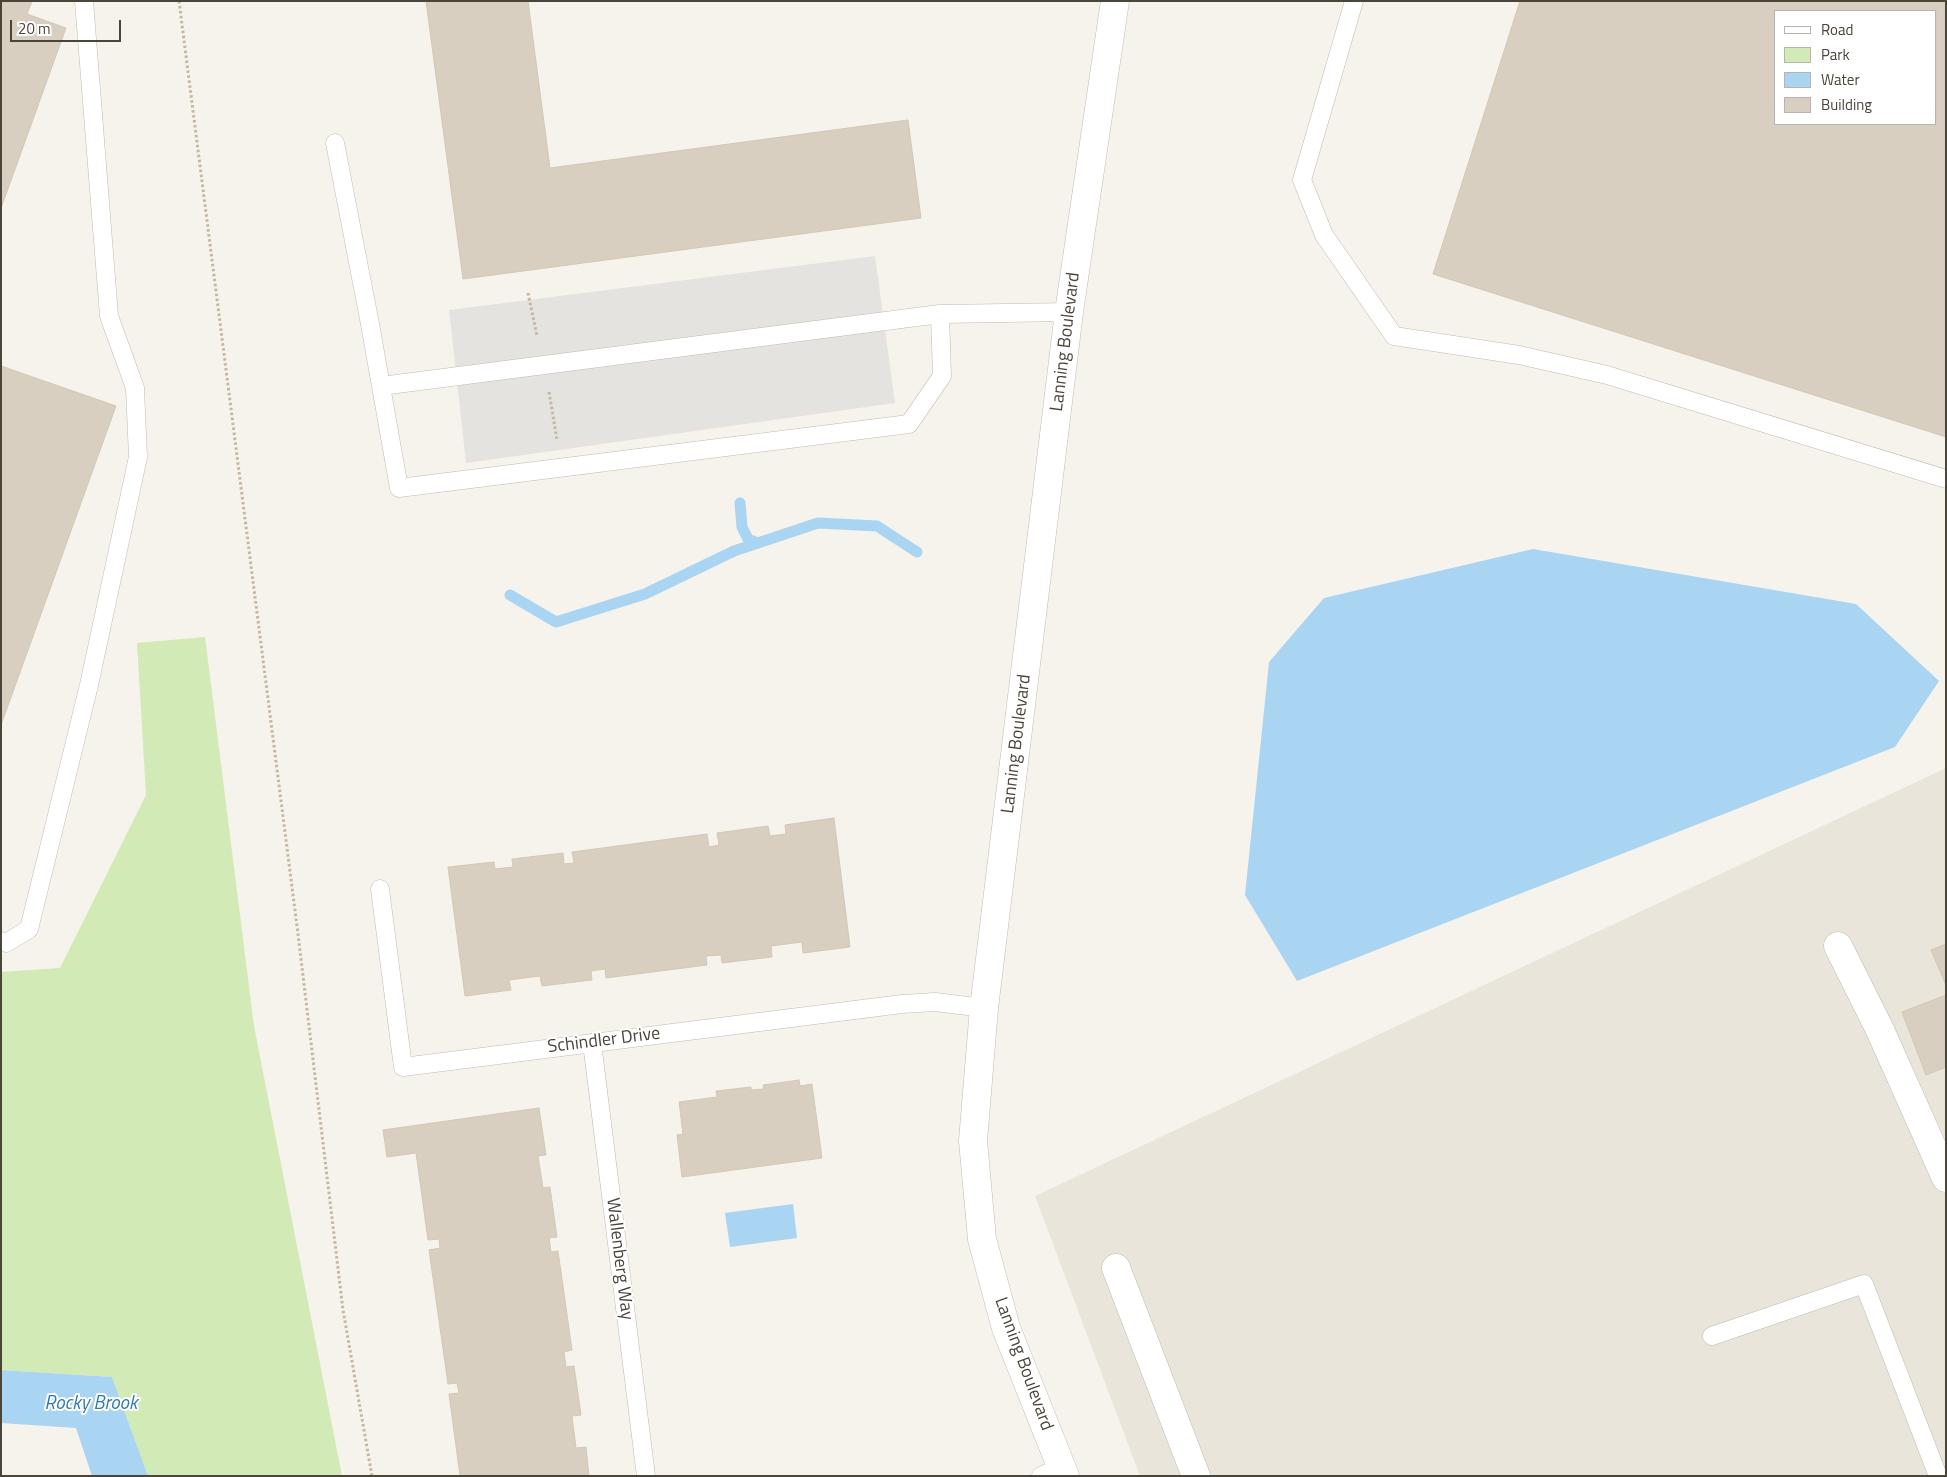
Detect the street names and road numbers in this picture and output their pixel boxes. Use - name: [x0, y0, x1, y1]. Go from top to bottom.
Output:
- street label: Lanning Boulevard: [1047, 271, 1085, 413]
- street label: Lanning Boulevard: [998, 673, 1036, 815]
- street label: Schindler Drive: [547, 1023, 661, 1059]
- street label: Wallenberg Way: [601, 1197, 637, 1321]
- street label: Lanning Boulevard: [989, 1294, 1057, 1434]

